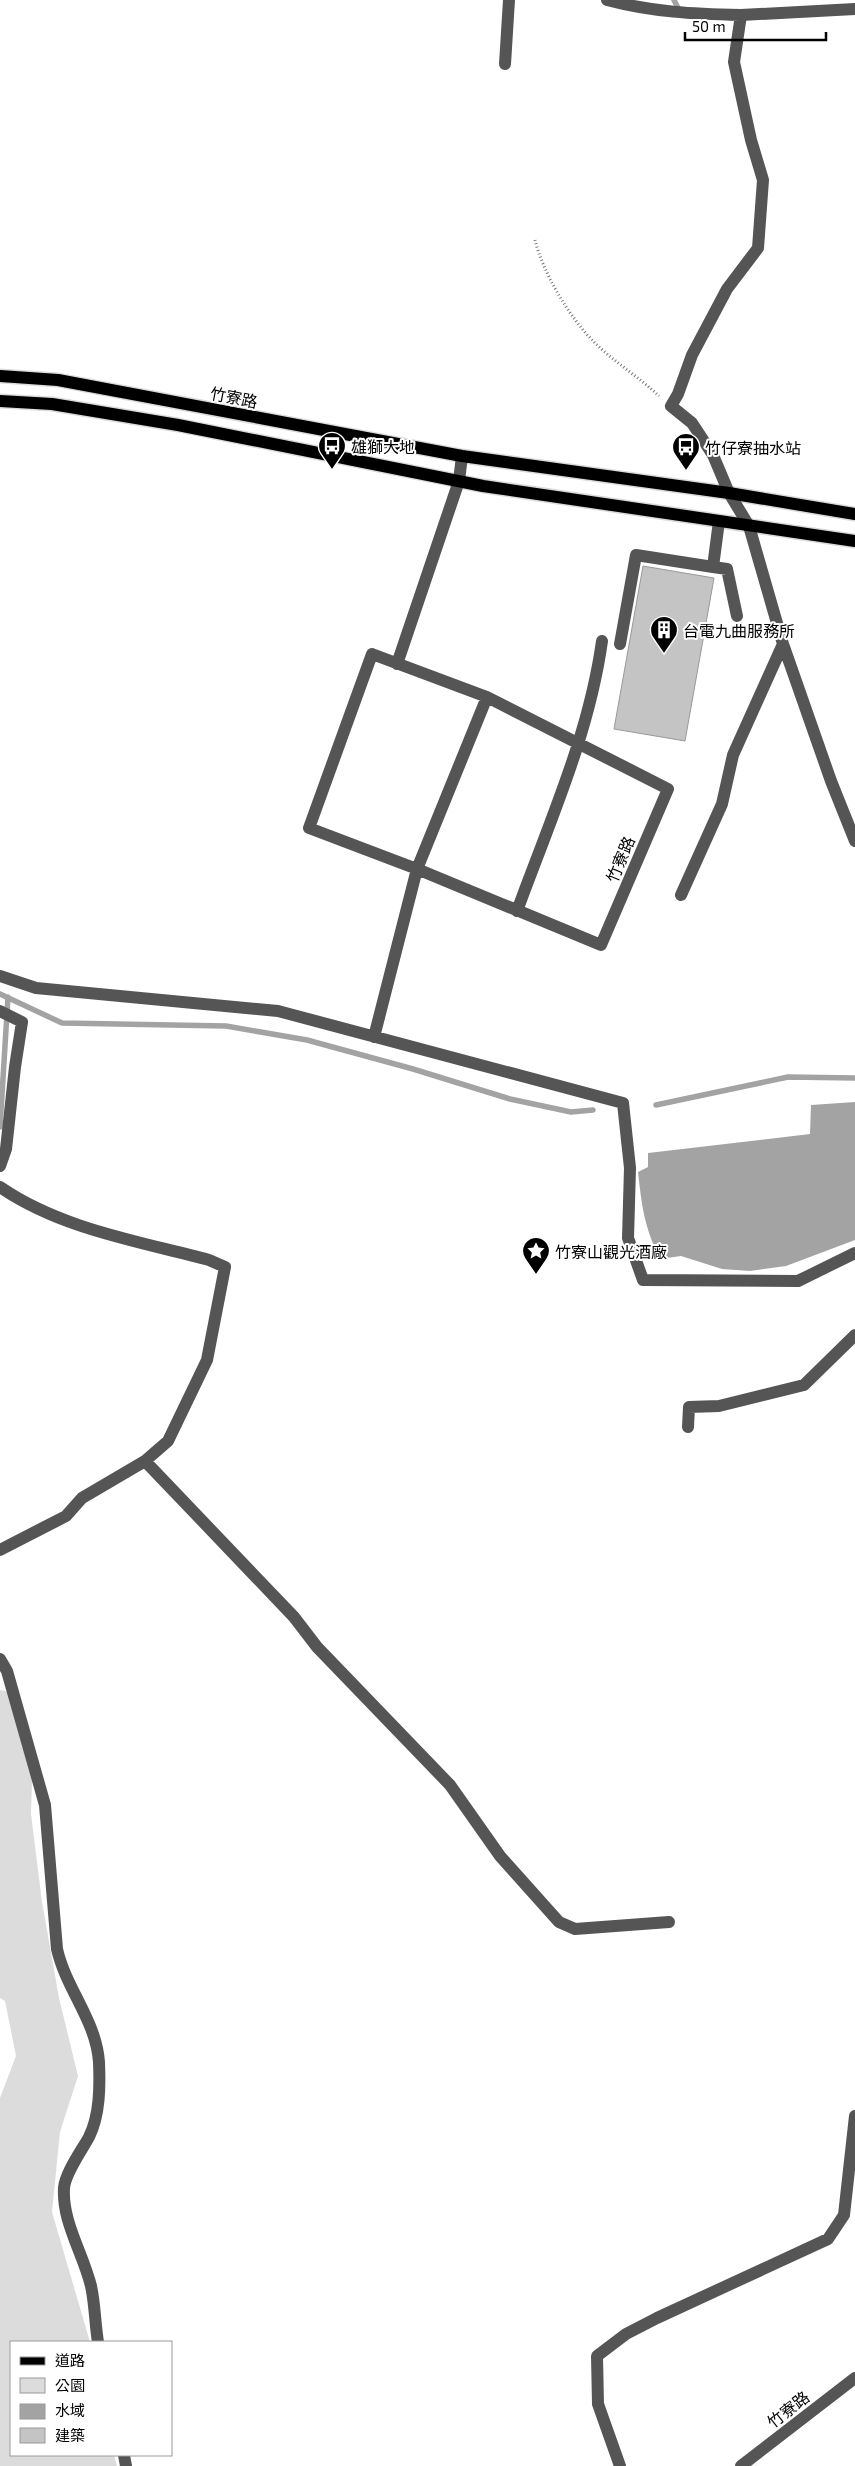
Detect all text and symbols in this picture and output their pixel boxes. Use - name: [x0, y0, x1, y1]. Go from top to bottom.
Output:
- scale bar: [685, 10, 826, 42]
- text: 50 m: [692, 17, 726, 35]
- street label: 竹寮路: [209, 383, 259, 411]
- bus stop icon: 雄獅大地: [317, 431, 347, 470]
- bus stop icon: 竹仔寮抽水站: [671, 432, 701, 471]
- place label: 雄獅大地: [351, 437, 415, 456]
- place label: 竹仔寮抽水站: [705, 438, 801, 457]
- building icon: 台電九曲服務所: [649, 615, 679, 654]
- place label: 台電九曲服務所: [683, 621, 795, 640]
- street label: 竹寮路: [602, 833, 638, 885]
- place icon: 竹寮山觀光酒廠: [521, 1236, 551, 1275]
- place label: 竹寮山觀光酒廠: [555, 1242, 667, 1261]
- legend: [10, 2341, 172, 2456]
- text: 道路: [55, 2351, 85, 2369]
- text: 公園: [55, 2376, 85, 2394]
- street label: 竹寮路: [763, 2387, 813, 2431]
- text: 水域: [55, 2401, 85, 2419]
- text: 建築: [55, 2426, 85, 2444]

